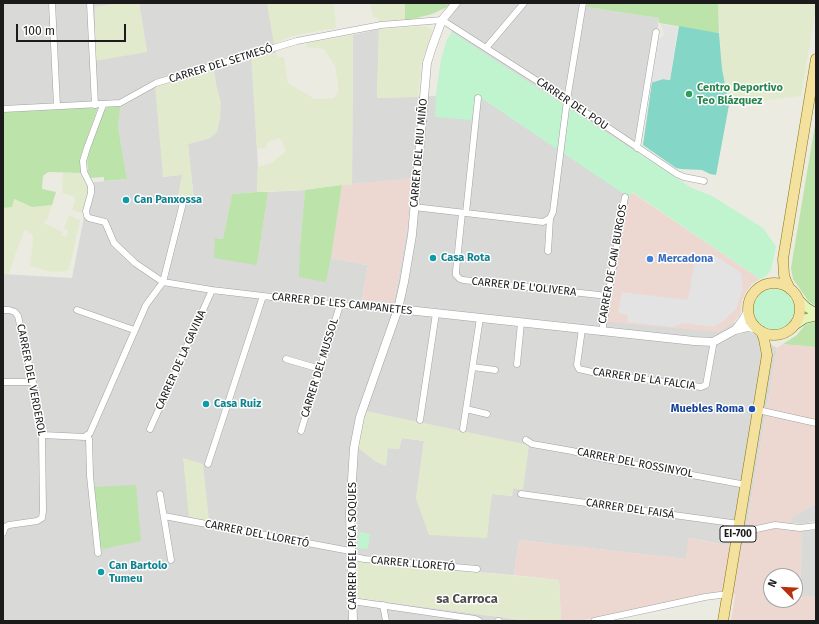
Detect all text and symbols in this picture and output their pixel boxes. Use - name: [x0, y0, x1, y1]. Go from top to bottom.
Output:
- scale bar: [18, 16, 128, 42]
- text: 100 m: [23, 24, 55, 38]
- street label: CARRER DEL SETMESÓ: [167, 42, 275, 86]
- street label: CARRER DEL POU: [534, 75, 610, 133]
- place label: Centro Deportivo Teo Blázquez: [697, 81, 783, 107]
- marker: Centro Deportivo Teo Blázquez: [684, 89, 694, 99]
- street label: CARRER DEL RIU MIÑO: [408, 98, 430, 208]
- place label: Can Panxossa: [134, 193, 202, 207]
- marker: Can Panxossa: [121, 195, 131, 205]
- street label: CARRER DE CAN BURGOS: [596, 203, 630, 325]
- place label: Casa Rota: [441, 251, 490, 265]
- place label: Mercadona: [658, 252, 713, 266]
- marker: Casa Rota: [428, 253, 438, 263]
- marker: Mercadona: [645, 254, 655, 264]
- street label: CARRER DE L'OLIVERA: [471, 275, 577, 299]
- street label: CARRER DE LES CAMPANETES: [271, 290, 413, 318]
- street label: CARRER DE LA GAVINA: [153, 308, 209, 412]
- street label: CARRER DEL MUSSOL: [299, 317, 341, 419]
- street label: CARRER DEL VERDEROL: [14, 323, 48, 437]
- street label: CARRER DE LA FALCIA: [592, 365, 696, 393]
- place label: Casa Ruiz: [214, 397, 261, 411]
- marker: Casa Ruiz: [201, 399, 211, 409]
- place label: Muebles Roma: [671, 402, 744, 416]
- marker: Muebles Roma: [747, 404, 757, 414]
- street label: CARRER DEL ROSSINYOL: [576, 445, 694, 481]
- street label: CARRER DEL PICA SOQUES: [346, 482, 360, 610]
- street label: CARRER DEL FAISÁ: [585, 496, 675, 522]
- street label: CARRER DEL LLORETÓ: [204, 517, 310, 551]
- road number: EI-700: [720, 526, 756, 542]
- street label: CARRER LLORETÓ: [370, 554, 456, 574]
- place label: Can Bartolo Tumeu: [109, 559, 168, 585]
- marker: Can Bartolo Tumeu: [96, 567, 106, 577]
- north arrow: [763, 568, 803, 608]
- text: N: [765, 577, 780, 589]
- district label: sa Carroca: [436, 591, 498, 607]

